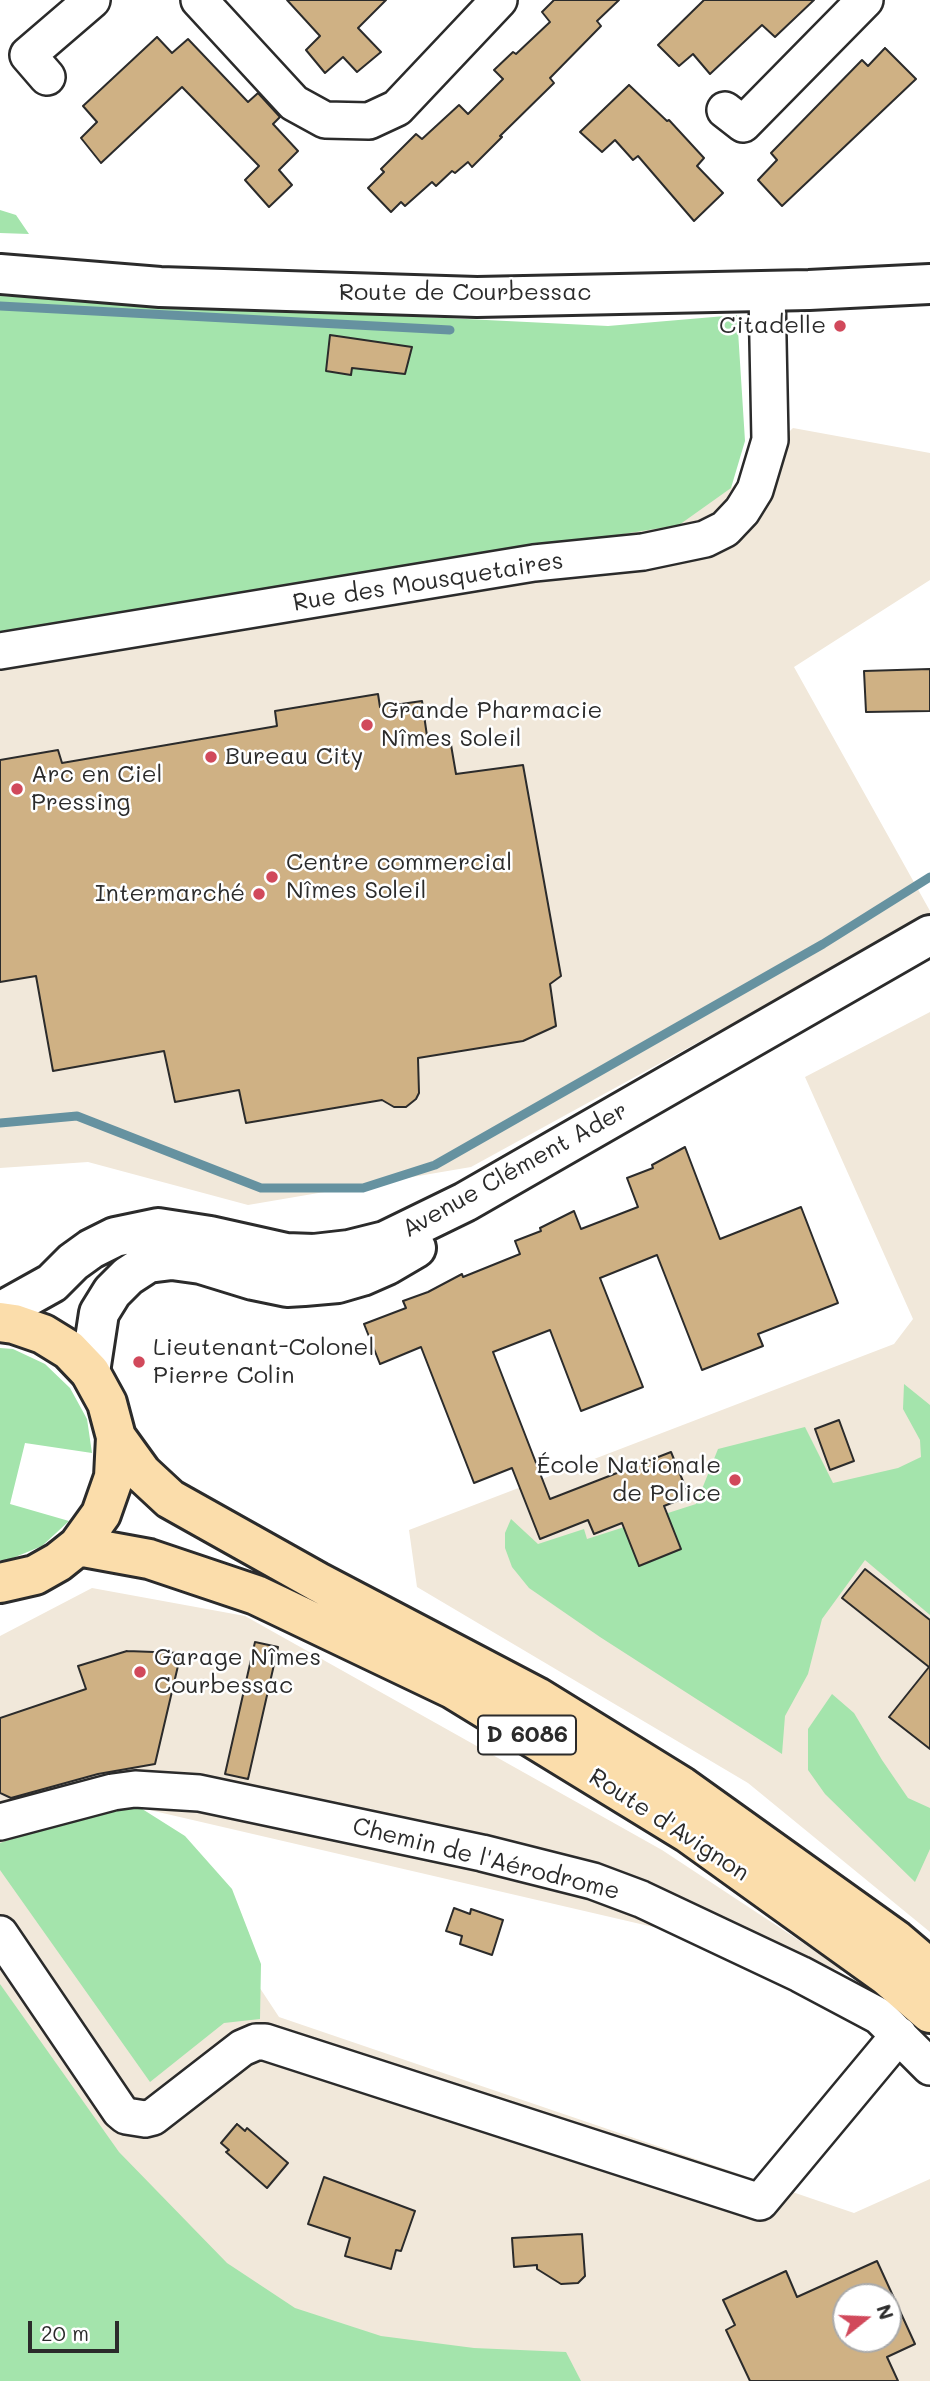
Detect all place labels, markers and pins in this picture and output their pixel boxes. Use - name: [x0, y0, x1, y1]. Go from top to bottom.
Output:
- place label: Citadelle: [719, 312, 826, 340]
- marker: Citadelle: [832, 318, 848, 334]
- place label: Grande Pharmacie Nîmes Soleil: [381, 697, 602, 753]
- marker: Grande Pharmacie Nîmes Soleil: [359, 717, 375, 733]
- place label: Bureau City: [225, 743, 363, 771]
- marker: Bureau City: [203, 749, 219, 765]
- place label: Arc en Ciel Pressing: [31, 761, 163, 817]
- marker: Arc en Ciel Pressing: [9, 781, 25, 797]
- place label: Centre commercial Nîmes Soleil: [286, 849, 512, 905]
- marker: Centre commercial Nîmes Soleil: [264, 869, 280, 885]
- place label: Intermarché: [95, 880, 245, 908]
- marker: Intermarché: [251, 886, 267, 902]
- place label: Lieutenant-Colonel Pierre Colin: [153, 1334, 374, 1390]
- marker: Lieutenant-Colonel Pierre Colin: [131, 1354, 147, 1370]
- place label: École Nationale de Police: [536, 1452, 721, 1508]
- marker: École Nationale de Police: [727, 1472, 743, 1488]
- place label: Garage Nîmes Courbessac: [154, 1644, 321, 1700]
- marker: Garage Nîmes Courbessac: [132, 1664, 148, 1680]

